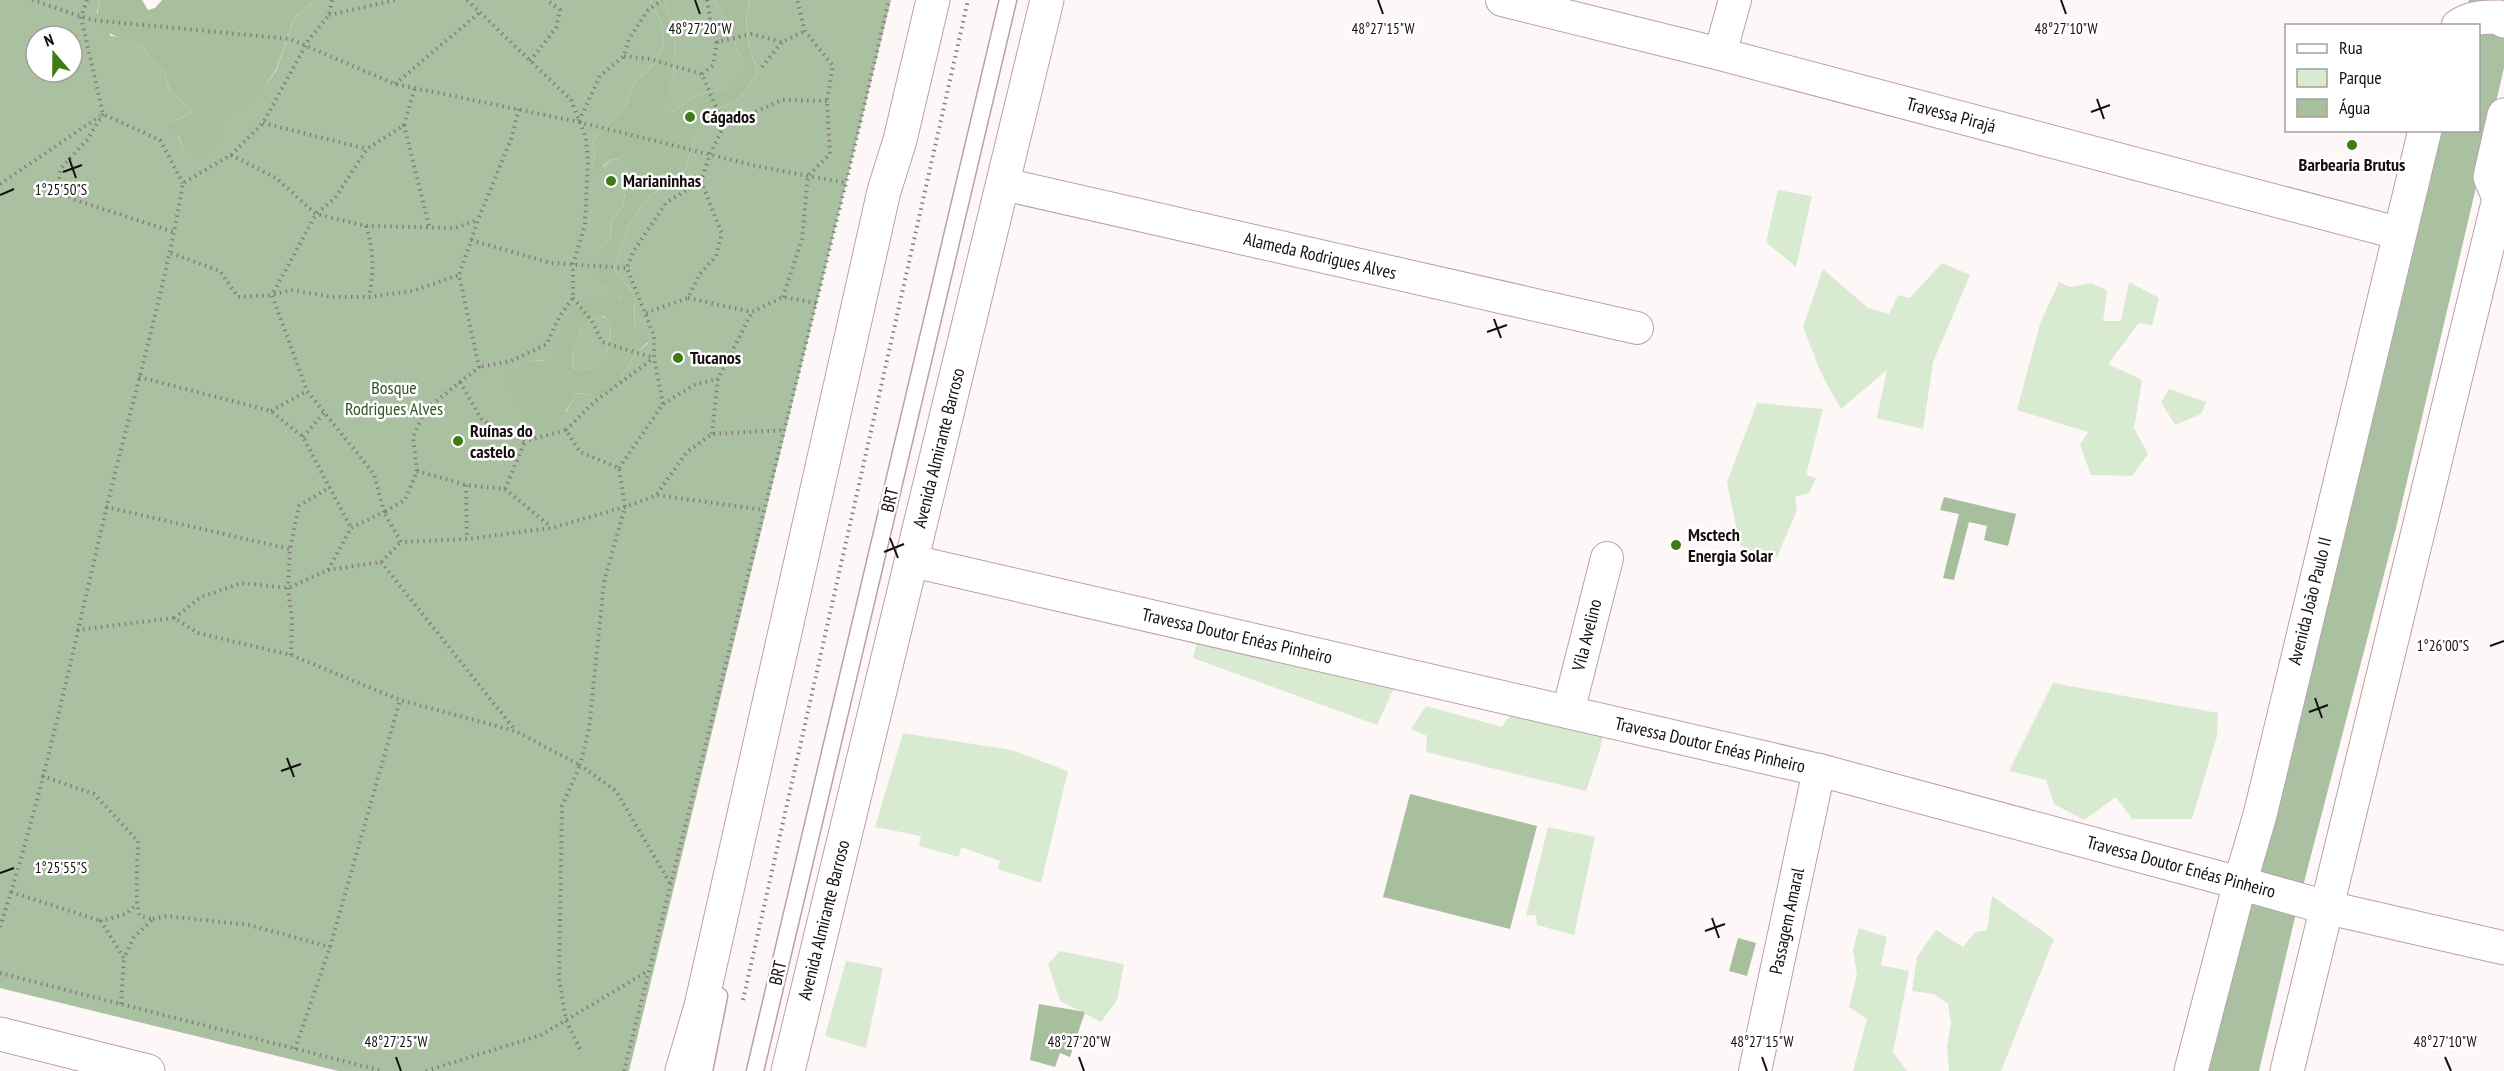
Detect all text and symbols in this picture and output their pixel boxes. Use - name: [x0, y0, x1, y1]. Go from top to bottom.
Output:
- text: 48°27'20"W: [668, 19, 732, 38]
- text: 48°27'15"W: [1351, 19, 1415, 38]
- text: 48°27'10"W: [2034, 19, 2098, 38]
- north arrow: [24, 24, 84, 84]
- legend: [2285, 24, 2480, 132]
- text: N: [41, 29, 56, 51]
- text: Rua: [2339, 36, 2363, 59]
- text: Parque: [2339, 66, 2382, 89]
- street label: Travessa Pirajá: [1904, 92, 1998, 137]
- text: Água: [2339, 96, 2370, 119]
- place label: Cágados: [702, 105, 755, 128]
- marker: Cágados: [683, 110, 697, 124]
- marker: Barbearia Brutus: [2345, 138, 2359, 152]
- place label: Barbearia Brutus: [2299, 153, 2405, 176]
- place label: Marianinhas: [623, 169, 701, 192]
- marker: Marianinhas: [604, 174, 618, 188]
- text: 1°25'50"S: [35, 180, 87, 199]
- street label: Alameda Rodrigues Alves: [1242, 227, 1399, 284]
- place label: Tucanos: [690, 346, 741, 369]
- marker: Tucanos: [671, 351, 685, 365]
- street label: Avenida Almirante Barroso: [908, 365, 970, 530]
- park label: Bosque Rodrigues Alves: [345, 376, 443, 420]
- place label: Ruínas do castelo: [470, 419, 533, 463]
- marker: Ruínas do castelo: [451, 434, 465, 448]
- street label: BRT: [876, 485, 903, 514]
- place label: Msctech Energia Solar: [1688, 523, 1774, 567]
- street label: Avenida João Paulo II: [2283, 535, 2336, 667]
- marker: Msctech Energia Solar: [1669, 538, 1683, 552]
- street label: Vila Avelino: [1566, 596, 1607, 674]
- street label: Travessa Doutor Enéas Pinheiro: [1140, 602, 1335, 669]
- text: 1°26'00"S: [2417, 636, 2469, 655]
- street label: Travessa Doutor Enéas Pinheiro: [1613, 711, 1808, 778]
- street label: Travessa Doutor Enéas Pinheiro: [2084, 830, 2278, 903]
- street label: Avenida Almirante Barroso: [793, 837, 855, 1002]
- text: 1°25'55"S: [35, 858, 87, 877]
- street label: Passagem Amaral: [1764, 865, 1809, 976]
- street label: BRT: [764, 958, 791, 987]
- text: 48°27'25"W: [364, 1032, 428, 1051]
- text: 48°27'20"W: [1047, 1032, 1111, 1051]
- text: 48°27'15"W: [1730, 1032, 1794, 1051]
- text: 48°27'10"W: [2413, 1032, 2477, 1051]

